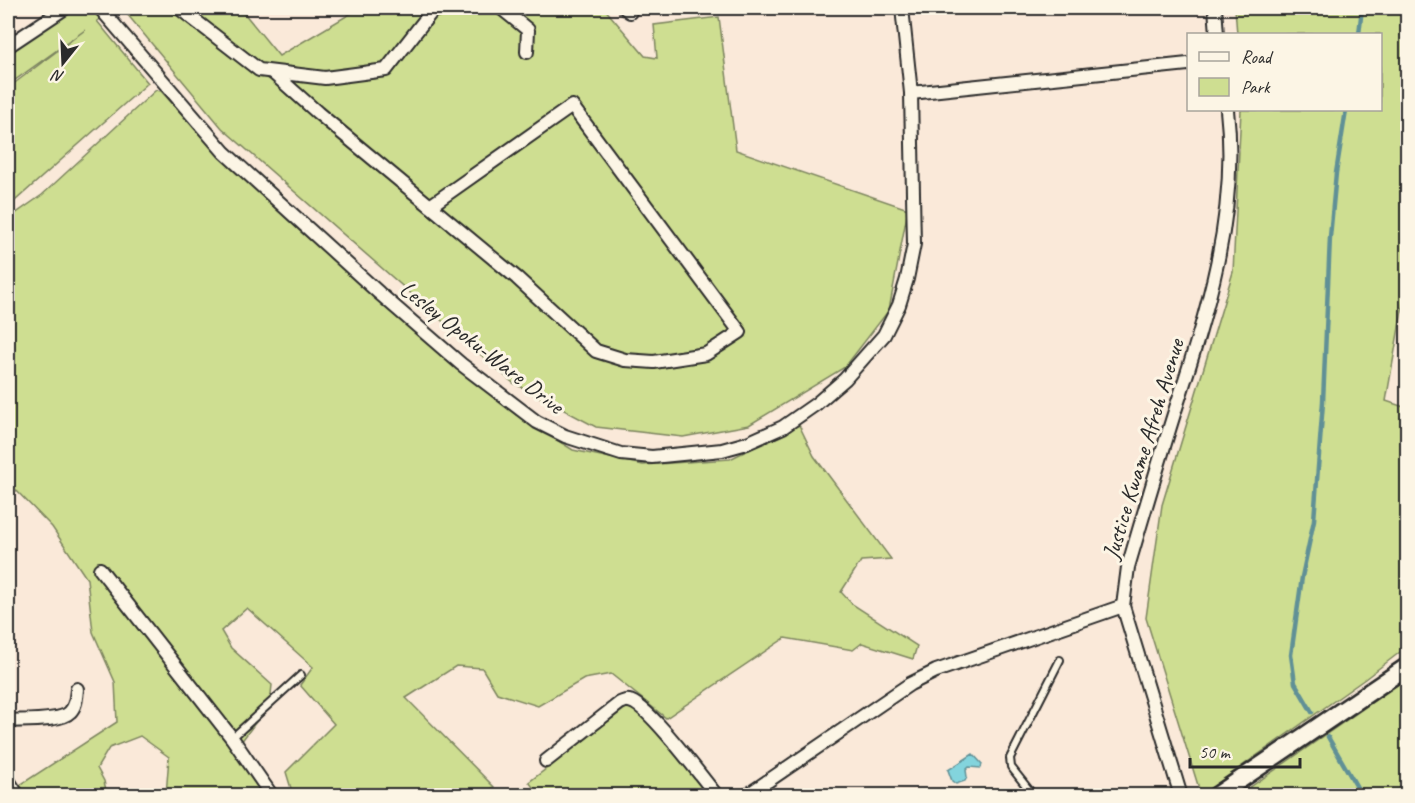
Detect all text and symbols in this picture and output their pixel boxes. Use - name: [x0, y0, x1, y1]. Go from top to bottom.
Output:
- north arrow: [33, 33, 93, 93]
- legend: [1187, 33, 1382, 111]
- text: Road: [1241, 46, 1274, 68]
- text: N: [48, 64, 66, 87]
- text: Park: [1241, 76, 1271, 98]
- street label: Lesley Opoku-Ware Drive: [394, 274, 572, 422]
- street label: Justice Kwame Afreh Avenue: [1095, 333, 1191, 564]
- scale bar: [1190, 731, 1300, 769]
- text: 50 m: [1199, 741, 1232, 763]

